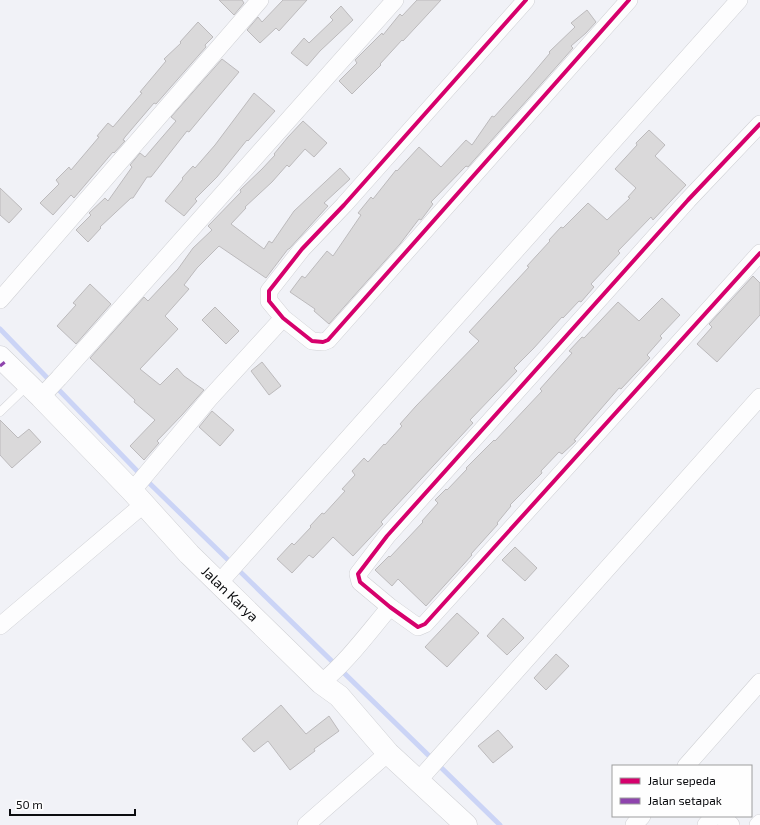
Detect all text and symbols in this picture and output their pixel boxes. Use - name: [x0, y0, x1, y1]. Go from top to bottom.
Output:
- street label: Jalan Karya: [198, 562, 262, 625]
- legend: [612, 765, 752, 817]
- text: Jalur sepeda: [648, 773, 716, 787]
- scale bar: [10, 791, 135, 817]
- text: Jalan setapak: [648, 793, 722, 807]
- text: 50 m: [16, 797, 43, 811]

